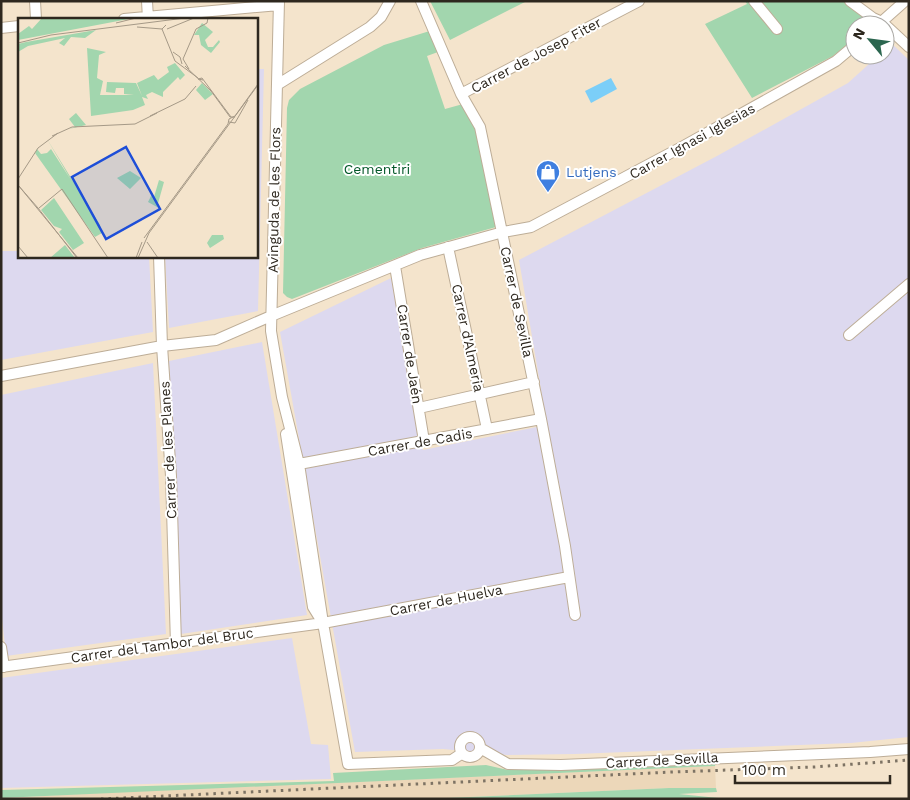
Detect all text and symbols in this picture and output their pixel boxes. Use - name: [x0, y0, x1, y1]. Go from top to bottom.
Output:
- street label: Carrer de Josep Fiter: [468, 14, 604, 96]
- north arrow: [845, 15, 895, 65]
- inset map: [18, 18, 258, 258]
- text: N: [849, 25, 868, 42]
- street label: Carrer Ignasi Iglesias: [626, 100, 758, 182]
- street label: Avinguda de les Flors: [265, 127, 283, 273]
- shop icon: Lutjens: [535, 159, 561, 193]
- park label: Cementiri: [344, 161, 410, 177]
- place label: Lutjens: [566, 164, 617, 180]
- street label: Carrer de Sevilla: [497, 245, 537, 359]
- street label: Carrer d'Almeria: [449, 283, 487, 393]
- street label: Carrer de Jaén: [394, 303, 426, 405]
- street label: Carrer de les Planes: [156, 381, 180, 519]
- street label: Carrer de Cadis: [366, 425, 474, 459]
- street label: Carrer de Huelva: [388, 581, 504, 619]
- street label: Carrer del Tambor del Bruc: [70, 624, 255, 666]
- street label: Carrer de Sevilla: [605, 749, 719, 771]
- scale bar: [735, 752, 890, 784]
- text: 100 m: [742, 761, 786, 779]

